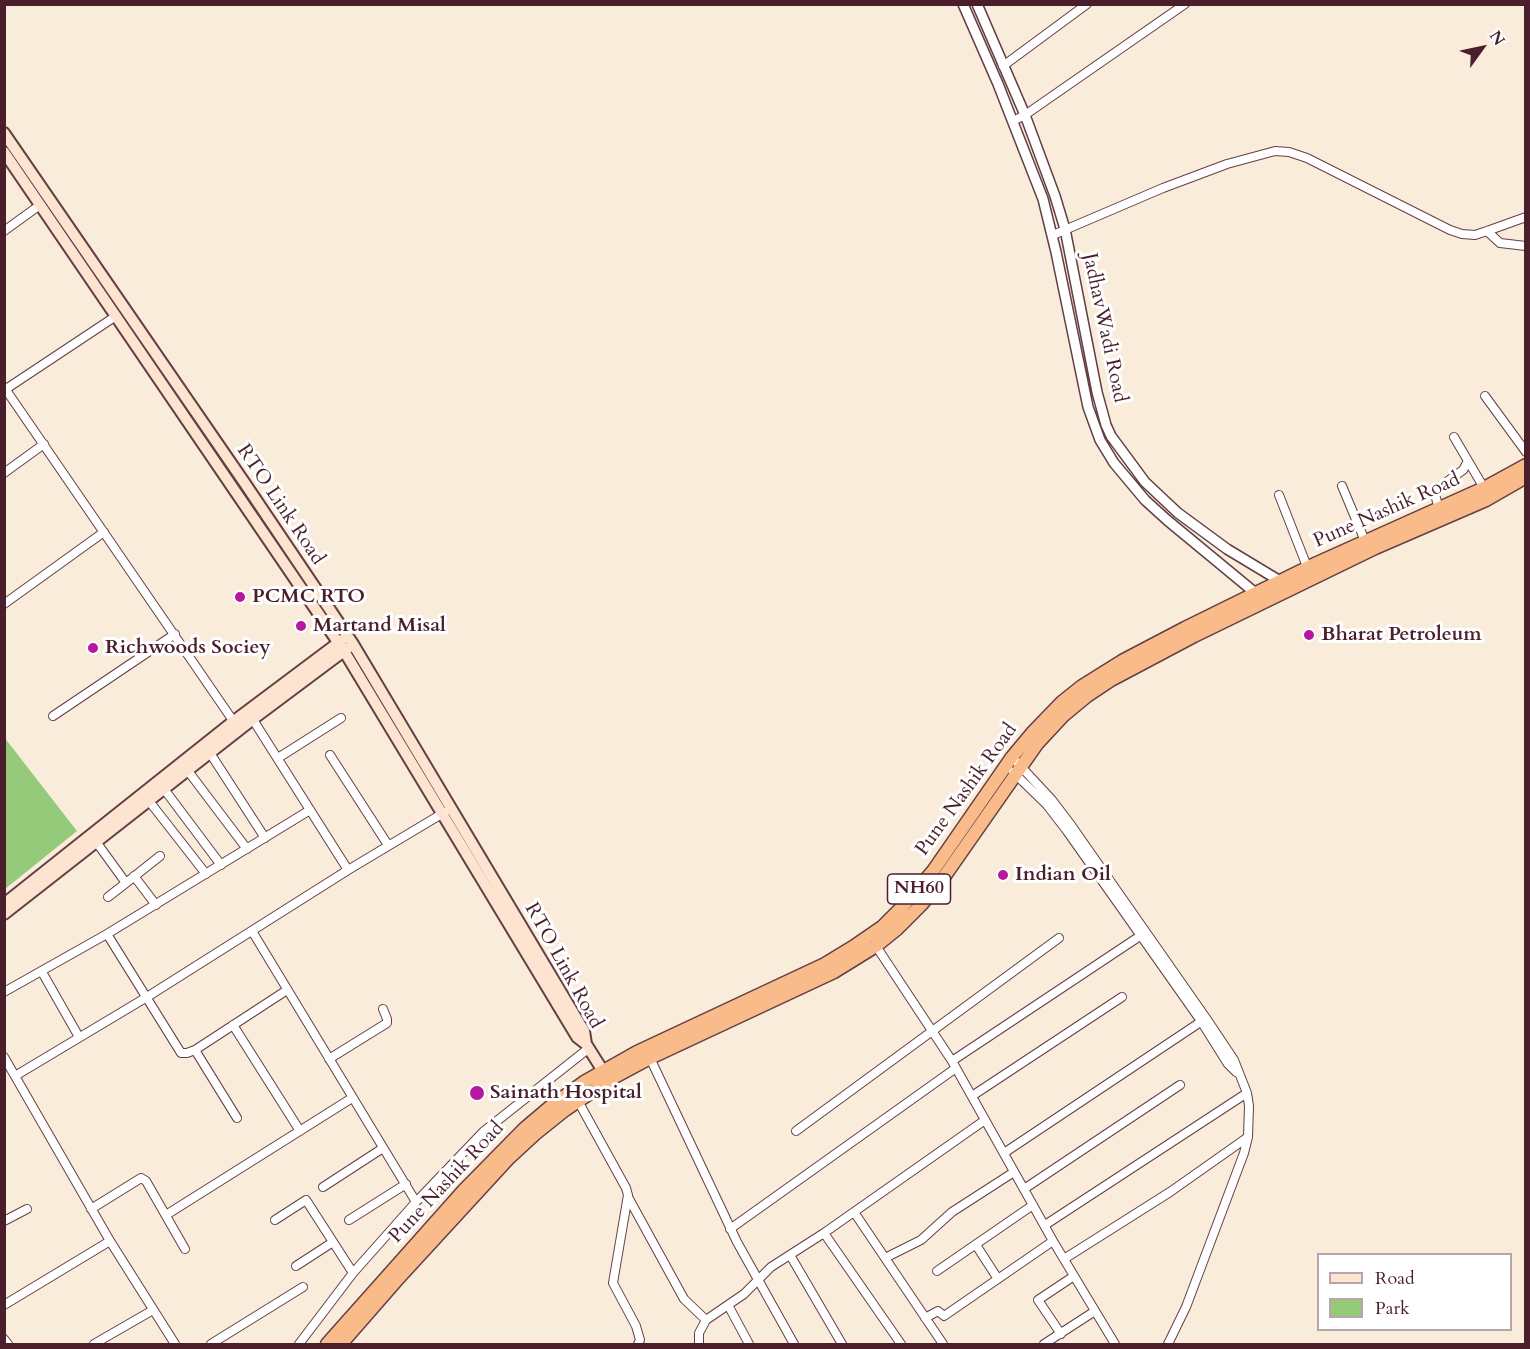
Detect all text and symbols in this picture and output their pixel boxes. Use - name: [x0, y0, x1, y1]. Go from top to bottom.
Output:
- north arrow: [1452, 18, 1512, 78]
- text: N: [1484, 26, 1510, 50]
- street label: JadhavWadi Road: [1076, 251, 1132, 405]
- street label: RTO Link Road: [231, 440, 329, 570]
- street label: Pune Nashik Road: [1310, 468, 1464, 554]
- place label: PCMC RTO: [252, 585, 365, 609]
- marker: PCMC RTO: [233, 590, 247, 604]
- place label: Martand Misal: [313, 614, 446, 638]
- marker: Martand Misal: [294, 619, 308, 633]
- place label: Bharat Petroleum: [1321, 623, 1482, 647]
- marker: Bharat Petroleum: [1302, 628, 1316, 642]
- place label: Richwoods Sociey: [105, 636, 271, 660]
- marker: Richwoods Sociey: [86, 641, 100, 655]
- street label: Pune Nashik Road: [911, 719, 1023, 861]
- place label: Indian Oil: [1015, 863, 1111, 887]
- marker: Indian Oil: [996, 868, 1010, 882]
- road number: NH60: [888, 874, 950, 904]
- street label: RTO Link Road: [518, 899, 608, 1033]
- place label: Sainath Hospital: [490, 1081, 642, 1105]
- marker: Sainath Hospital: [468, 1084, 486, 1102]
- street label: Pune Nashik Road: [384, 1117, 510, 1249]
- legend: [1317, 1253, 1512, 1331]
- text: Road: [1375, 1266, 1415, 1291]
- text: Park: [1375, 1296, 1410, 1321]

